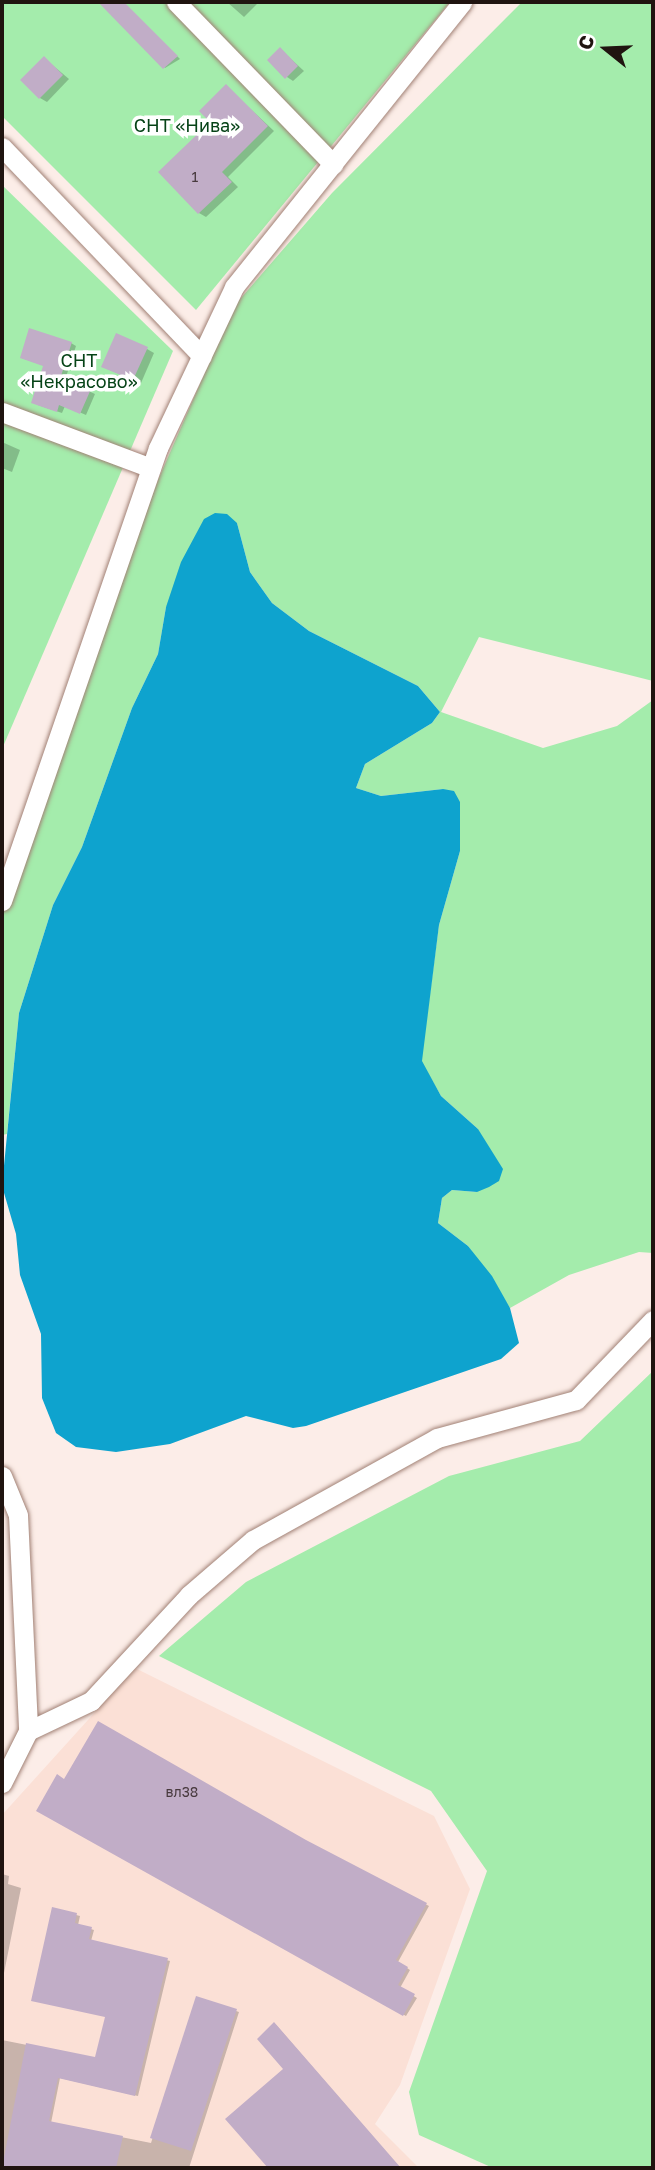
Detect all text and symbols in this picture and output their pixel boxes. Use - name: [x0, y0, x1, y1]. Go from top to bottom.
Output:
- north arrow: [571, 14, 641, 84]
- text: С: [573, 32, 599, 52]
- park label: СНТ «Нива»: [134, 114, 240, 136]
- house number: 1: [192, 169, 198, 185]
- park label: СНТ «Некрасово»: [20, 350, 138, 392]
- house number: вл38: [166, 1784, 198, 1800]

